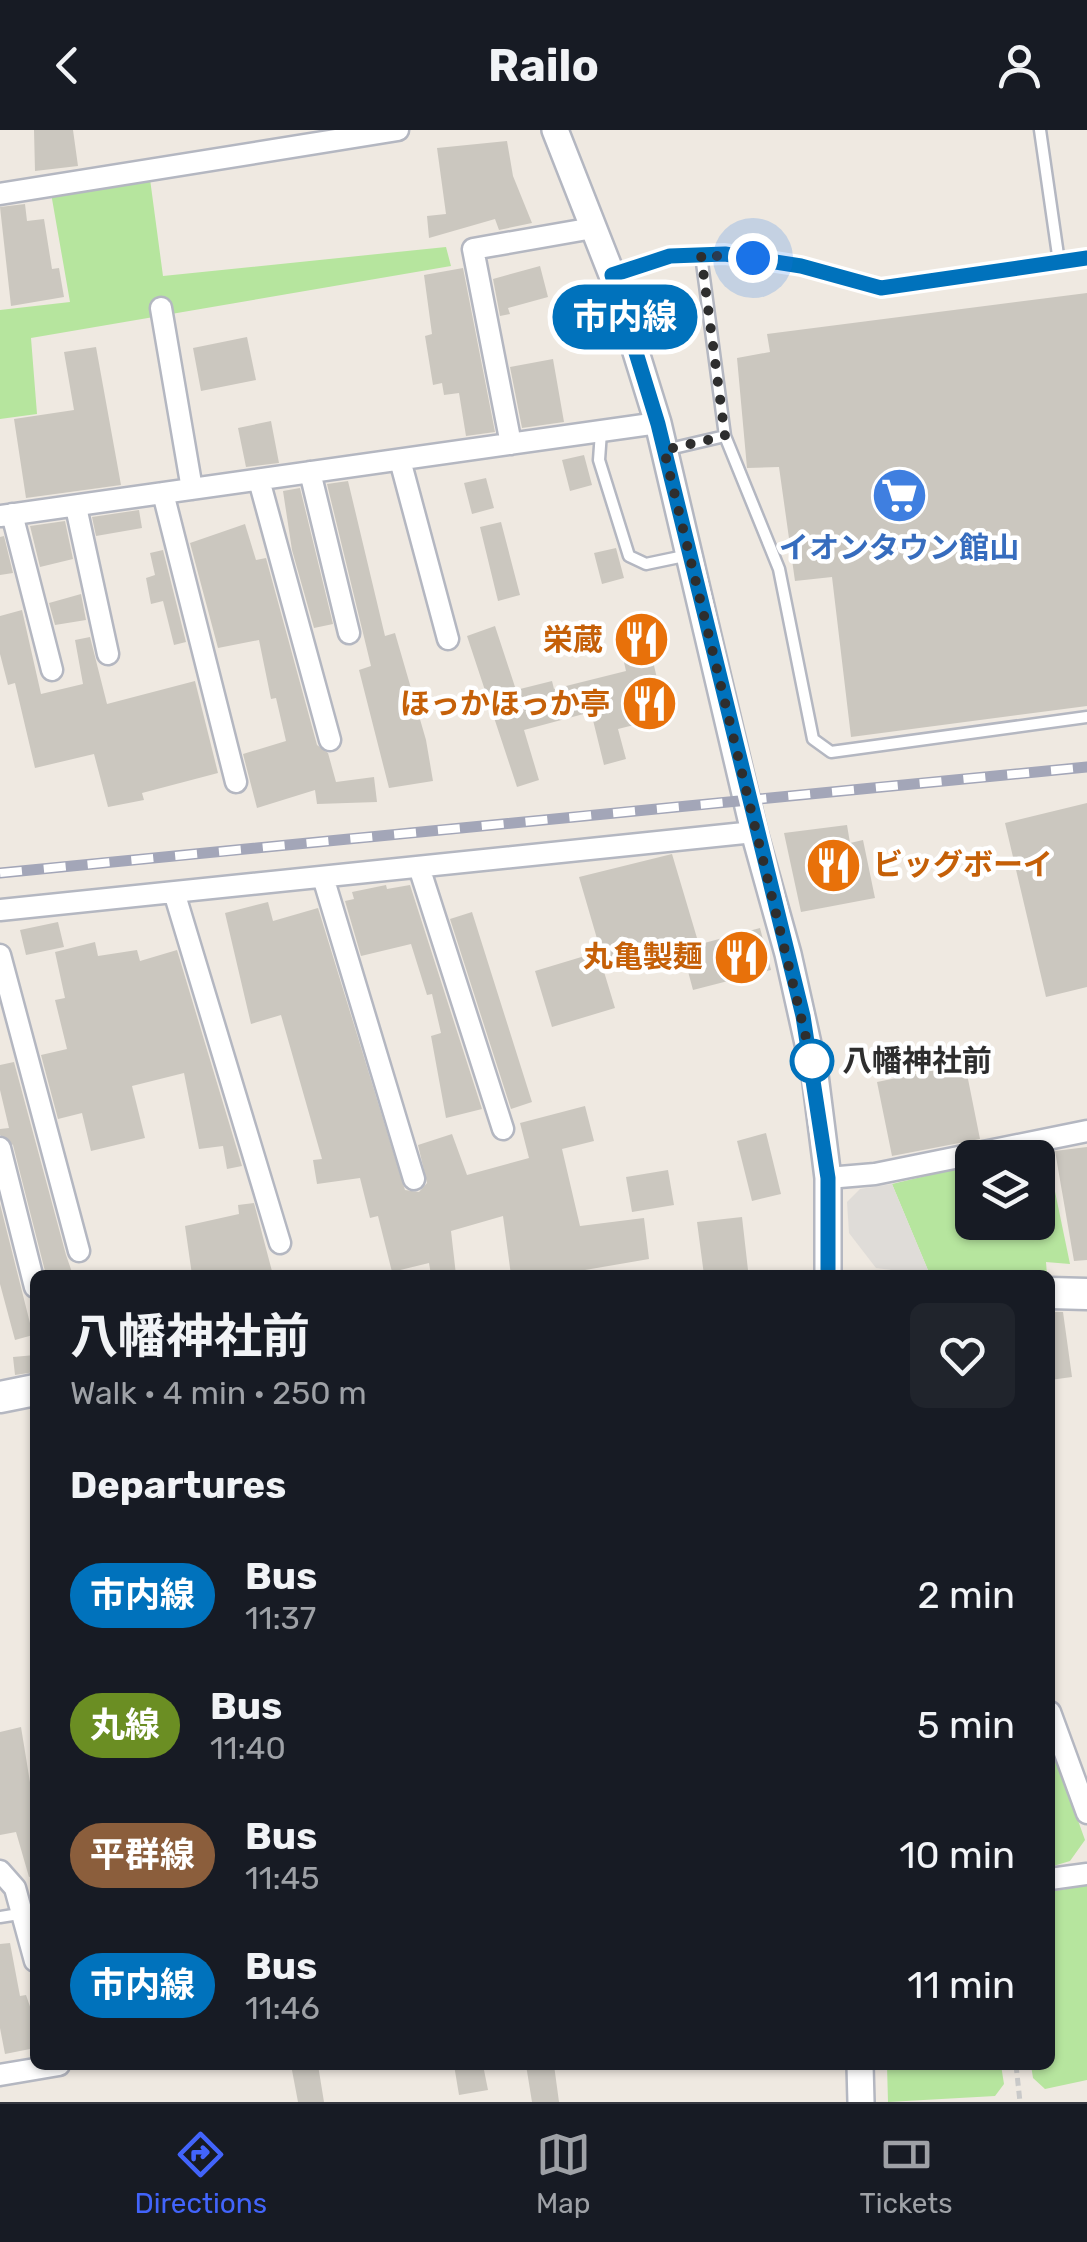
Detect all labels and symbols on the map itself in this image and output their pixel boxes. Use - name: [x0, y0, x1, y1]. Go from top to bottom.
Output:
- your location: [728, 233, 778, 283]
- line badge: 市内線: [568, 284, 682, 350]
- supermarket icon: イオンタウン館山: [869, 465, 929, 525]
- place label: イオンタウン館山: [779, 530, 1019, 566]
- restaurant icon: 栄蔵: [612, 610, 672, 670]
- place label: 栄蔵: [543, 622, 603, 658]
- restaurant icon: ほっかほっか亭: [619, 674, 679, 734]
- place label: ほっかほっか亭: [400, 686, 610, 722]
- restaurant icon: ビッグボーイ: [804, 835, 864, 895]
- place label: ビッグボーイ: [873, 847, 1053, 883]
- restaurant icon: 丸亀製麺: [712, 927, 772, 987]
- place label: 丸亀製麺: [583, 939, 703, 975]
- marker: 八幡神社前: [791, 1040, 833, 1082]
- place label: 八幡神社前: [842, 1043, 992, 1079]

